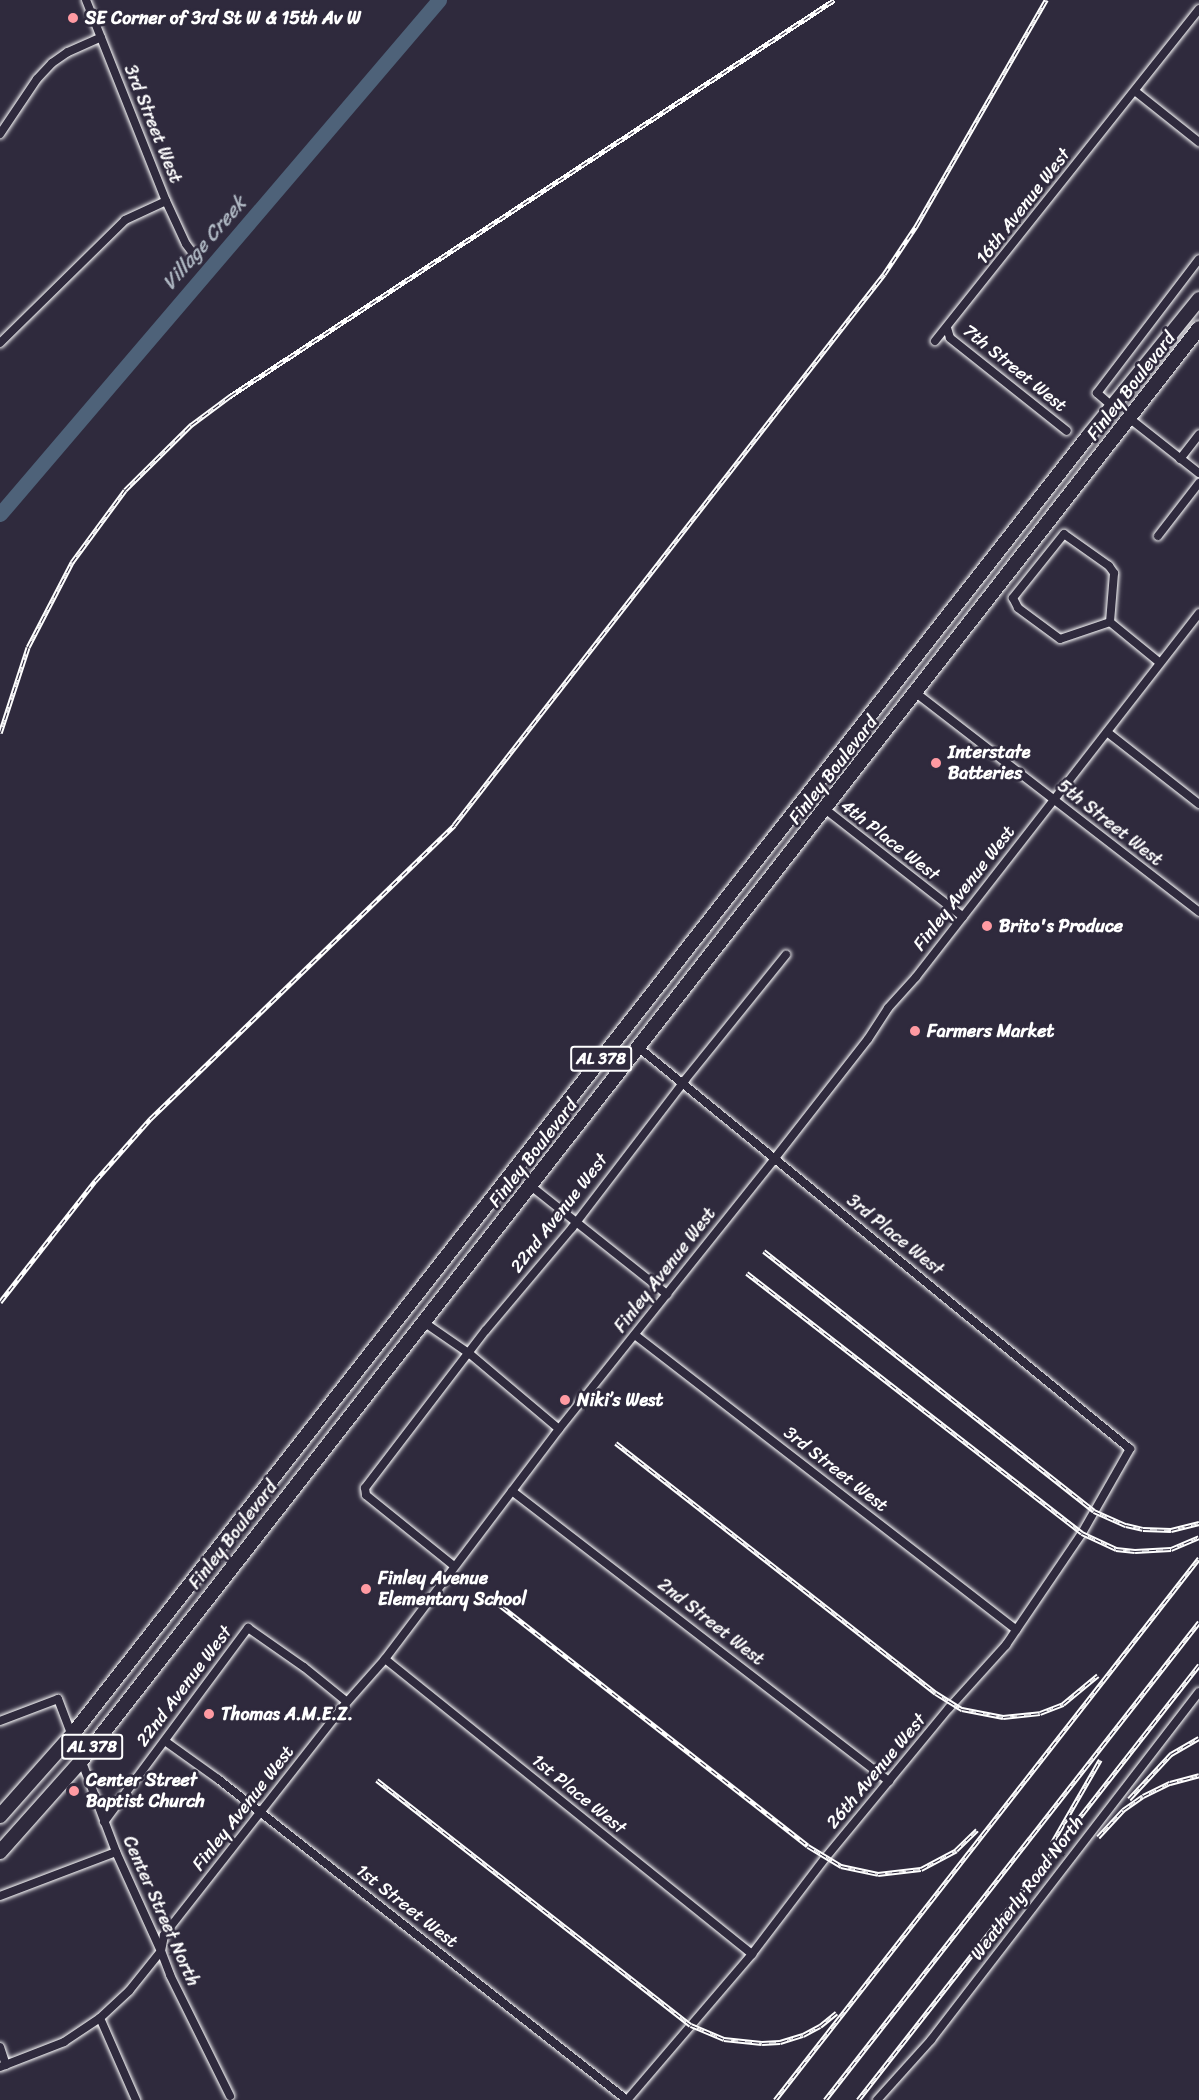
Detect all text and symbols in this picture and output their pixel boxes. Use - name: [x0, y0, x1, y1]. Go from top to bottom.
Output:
- place label: SE Corner of 3rd St W & 15th Av W: [85, 7, 361, 29]
- marker: SE Corner of 3rd St W & 15th Av W: [66, 11, 80, 25]
- street label: 3rd Street West: [119, 61, 187, 187]
- street label: 16th Avenue West: [971, 144, 1075, 268]
- water label: Village Creek: [157, 191, 251, 295]
- street label: 7th Street West: [958, 319, 1072, 417]
- street label: Finley Boulevard: [1082, 328, 1180, 444]
- street label: Finley Boulevard: [784, 712, 882, 828]
- place label: Interstate Batteries: [948, 742, 1030, 784]
- marker: Interstate Batteries: [929, 756, 943, 770]
- street label: 5th Street West: [1052, 775, 1168, 871]
- street label: 4th Place West: [836, 794, 944, 886]
- street label: Finley Avenue West: [908, 821, 1020, 955]
- place label: Brito's Produce: [999, 915, 1123, 937]
- marker: Brito's Produce: [980, 919, 994, 933]
- place label: Farmers Market: [927, 1020, 1054, 1042]
- marker: Farmers Market: [908, 1024, 922, 1038]
- road number: AL 378: [570, 1046, 632, 1072]
- street label: Finley Boulevard: [484, 1095, 582, 1211]
- street label: 22nd Avenue West: [506, 1149, 612, 1277]
- street label: 3rd Place West: [842, 1189, 948, 1281]
- street label: Finley Avenue West: [609, 1203, 721, 1337]
- place label: Niki’s West: [577, 1389, 665, 1411]
- marker: Niki’s West: [558, 1393, 572, 1407]
- street label: 3rd Street West: [779, 1421, 893, 1517]
- street label: Finley Boulevard: [184, 1477, 282, 1593]
- place label: Finley Avenue Elementary School: [378, 1568, 527, 1610]
- street label: 2nd Street West: [653, 1573, 769, 1671]
- marker: Finley Avenue Elementary School: [359, 1582, 373, 1596]
- street label: 22nd Avenue West: [131, 1621, 237, 1751]
- place label: Thomas A.M.E.Z.: [221, 1703, 353, 1725]
- marker: Thomas A.M.E.Z.: [202, 1707, 216, 1721]
- street label: 26th Avenue West: [821, 1709, 931, 1833]
- road number: AL 378: [60, 1734, 124, 1760]
- street label: Finley Avenue West: [187, 1741, 299, 1875]
- street label: 1st Place West: [527, 1749, 631, 1839]
- place label: Center Street Baptist Church: [86, 1770, 205, 1812]
- marker: Center Street Baptist Church: [67, 1784, 81, 1798]
- street label: Weatherly Road North: [966, 1812, 1088, 1964]
- street label: Center Street North: [118, 1832, 204, 1990]
- street label: 1st Street West: [351, 1859, 463, 1953]

